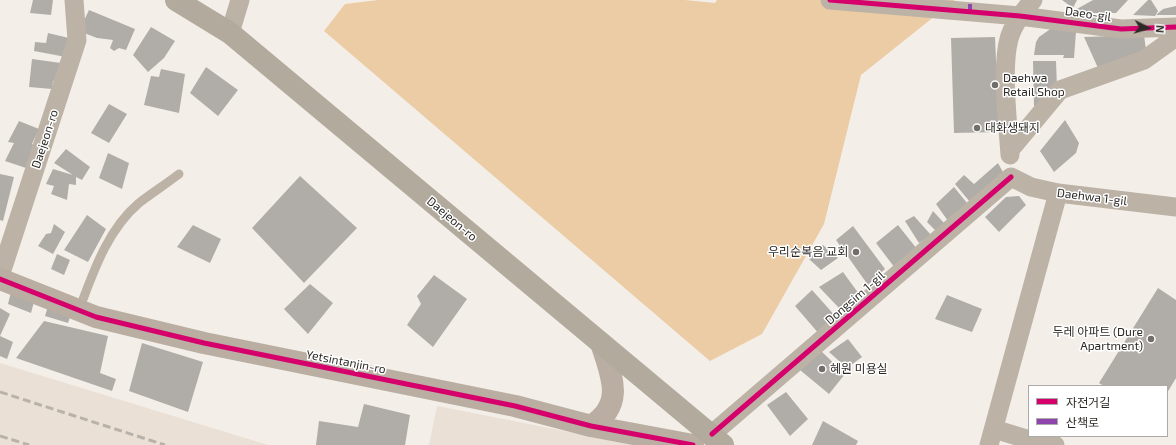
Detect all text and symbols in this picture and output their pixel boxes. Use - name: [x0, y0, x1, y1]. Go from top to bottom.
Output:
- street label: Daeo-gil: [1064, 4, 1112, 24]
- north arrow: [1128, 8, 1168, 48]
- text: N: [1154, 25, 1167, 34]
- place label: Daehwa Retail Shop: [1003, 71, 1065, 99]
- marker: Daehwa Retail Shop: [990, 80, 1000, 90]
- street label: Daejeon-ro: [29, 108, 61, 170]
- place label: 대화생돼지: [985, 121, 1040, 135]
- marker: 대화생돼지: [972, 123, 982, 133]
- street label: Daehwa 1-gil: [1056, 186, 1128, 208]
- street label: Daejeon-ro: [424, 194, 480, 244]
- place label: 우리순복음 교회: [768, 245, 848, 259]
- marker: 우리순복음 교회: [851, 247, 861, 257]
- street label: Dongsim 1-gil: [822, 268, 888, 328]
- place label: 두레 아파트 (Dure Apartment): [1052, 325, 1143, 353]
- marker: 두레 아파트 (Dure Apartment): [1146, 334, 1156, 344]
- street label: Yetsintanjin-ro: [305, 347, 387, 377]
- place label: 혜원 미용실: [830, 362, 888, 376]
- marker: 혜원 미용실: [817, 364, 827, 374]
- legend: [1028, 385, 1168, 437]
- text: 자전거길: [1066, 395, 1110, 409]
- text: 산책로: [1066, 415, 1099, 429]

